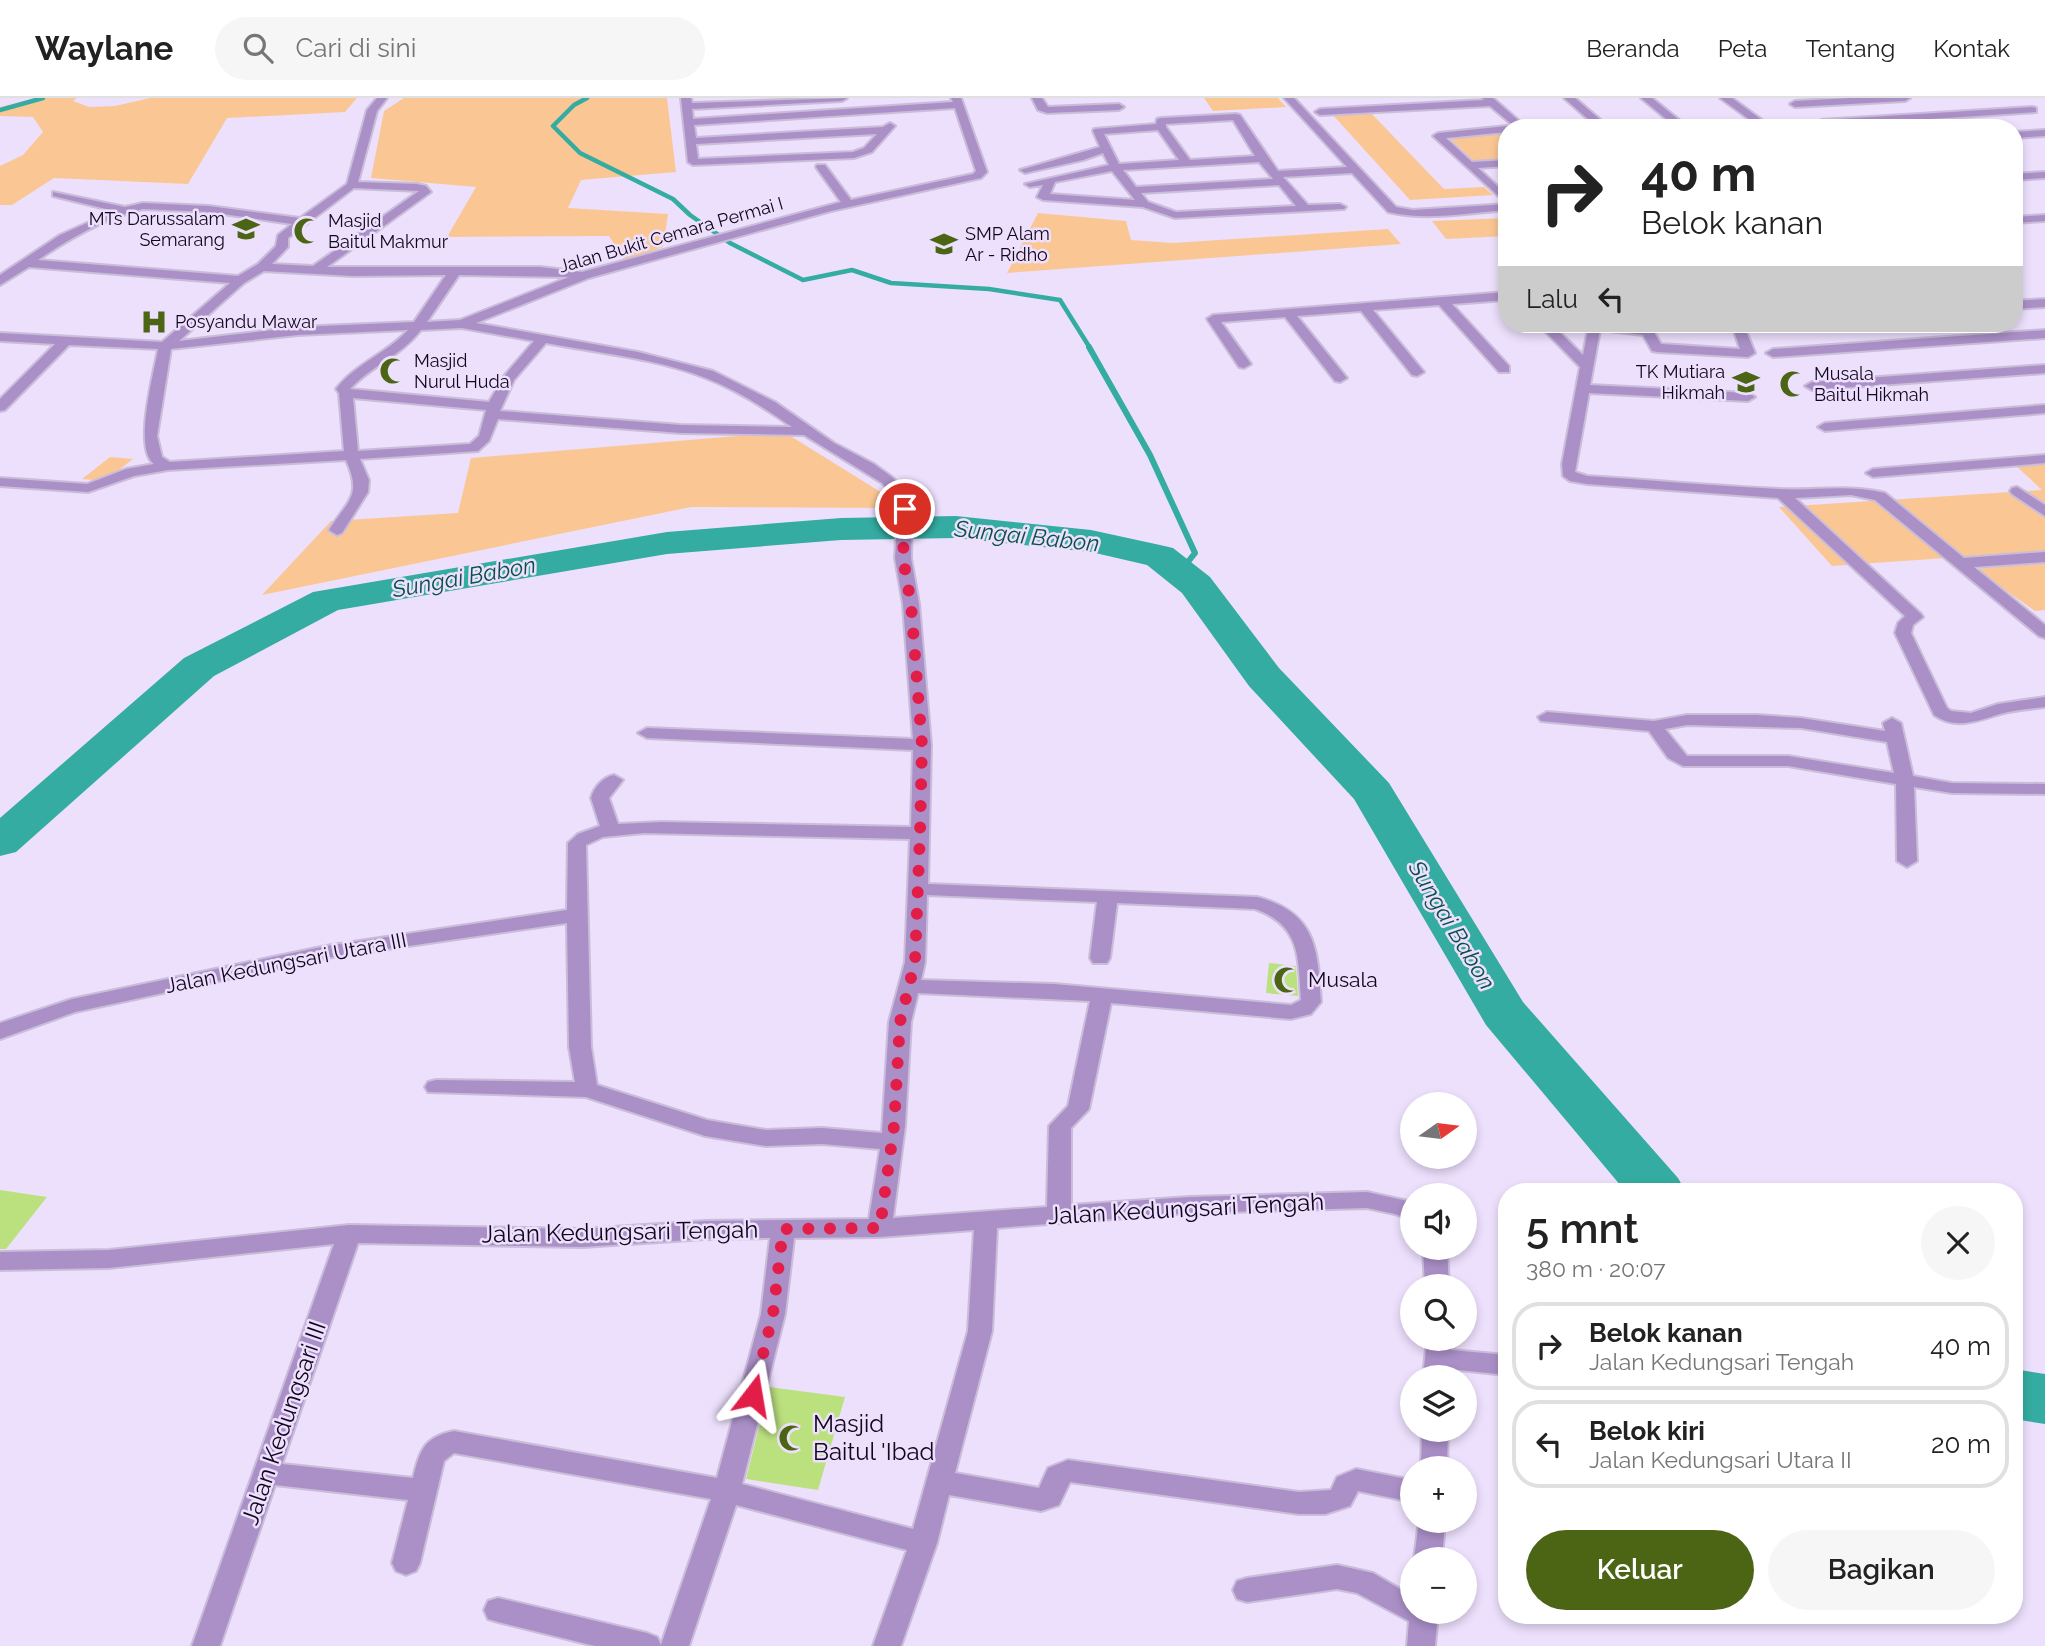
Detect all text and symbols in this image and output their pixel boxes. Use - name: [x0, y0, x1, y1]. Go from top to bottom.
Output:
- search box: [215, 17, 705, 80]
- text: Waylane: [35, 29, 173, 68]
- icon: search: [239, 29, 277, 67]
- text: Cari di sini: [295, 33, 416, 63]
- text: Beranda: [1586, 34, 1680, 63]
- text: Peta: [1718, 34, 1767, 63]
- text: Tentang: [1805, 34, 1895, 63]
- text: Kontak: [1933, 34, 2010, 63]
- text: 40 m: [1641, 145, 1756, 202]
- icon: right: [1526, 147, 1617, 238]
- street label: Jalan Bukit Cemara Permai I: [556, 192, 785, 277]
- text: Belok kanan: [1641, 204, 1823, 241]
- place label: MTs Darussalam Semarang: [89, 208, 225, 250]
- place label: Masjid Baitul Makmur: [328, 210, 449, 252]
- school or university icon: MTs Darussalam Semarang: [231, 214, 261, 244]
- mosque icon: Masjid Baitul Makmur: [292, 216, 322, 246]
- place label: SMP Alam Ar - Ridho: [965, 223, 1050, 265]
- school or university icon: SMP Alam Ar - Ridho: [929, 229, 959, 259]
- icon: left: [1592, 280, 1630, 318]
- text: Lalu: [1526, 284, 1578, 314]
- hospital icon: Posyandu Mawar: [139, 307, 169, 337]
- place label: Posyandu Mawar: [175, 311, 318, 332]
- place label: Masjid Nurul Huda: [414, 350, 510, 392]
- mosque icon: Masjid Nurul Huda: [378, 356, 408, 386]
- place label: TK Mutiara Hikmah: [1636, 361, 1725, 403]
- place label: Musala Baitul Hikmah: [1814, 363, 1929, 405]
- school or university icon: TK Mutiara Hikmah: [1731, 367, 1761, 397]
- mosque icon: Musala Baitul Hikmah: [1778, 369, 1808, 399]
- pin: [875, 479, 935, 539]
- icon: arrive: [886, 490, 924, 528]
- water label: Sungai Babon: [952, 514, 1101, 557]
- water label: Sungai Babon: [389, 551, 538, 603]
- water label: Sungai Babon: [1403, 855, 1501, 994]
- street label: Jalan Kedungsari Utara III: [163, 927, 409, 998]
- mosque icon: Musala: [1272, 965, 1302, 995]
- place label: Musala: [1308, 967, 1378, 992]
- north arrow: [1400, 1092, 1477, 1169]
- map controls: [1400, 1092, 1477, 1624]
- button: sound: [1400, 1183, 1477, 1260]
- street label: Jalan Kedungsari Tengah: [1047, 1187, 1325, 1230]
- text: 5 mnt: [1526, 1204, 1639, 1253]
- button: close: [1921, 1206, 1995, 1280]
- street label: Jalan Kedungsari Tengah: [481, 1215, 759, 1248]
- text: 380 m · 20:07: [1526, 1255, 1666, 1282]
- button: search: [1400, 1274, 1477, 1351]
- street label: Jalan Kedungsari III: [235, 1317, 332, 1528]
- text: Belok kanan: [1589, 1318, 1743, 1348]
- icon: right: [1530, 1327, 1568, 1365]
- text: 40 m: [1930, 1331, 1991, 1361]
- text: Jalan Kedungsari Tengah: [1589, 1348, 1854, 1375]
- position arrow: [716, 1358, 790, 1432]
- button: layers: [1400, 1365, 1477, 1442]
- place label: Masjid Baitul 'Ibad: [813, 1409, 935, 1466]
- text: Belok kiri: [1589, 1416, 1705, 1446]
- mosque icon: Masjid Baitul 'Ibad: [777, 1423, 807, 1453]
- icon: left: [1530, 1425, 1568, 1463]
- text: 20 m: [1931, 1429, 1991, 1459]
- text: Jalan Kedungsari Utara II: [1589, 1446, 1852, 1473]
- button: +: [1400, 1456, 1477, 1533]
- button: Keluar: [1526, 1530, 1754, 1610]
- button: Bagikan: [1768, 1530, 1995, 1610]
- button: −: [1400, 1547, 1477, 1624]

